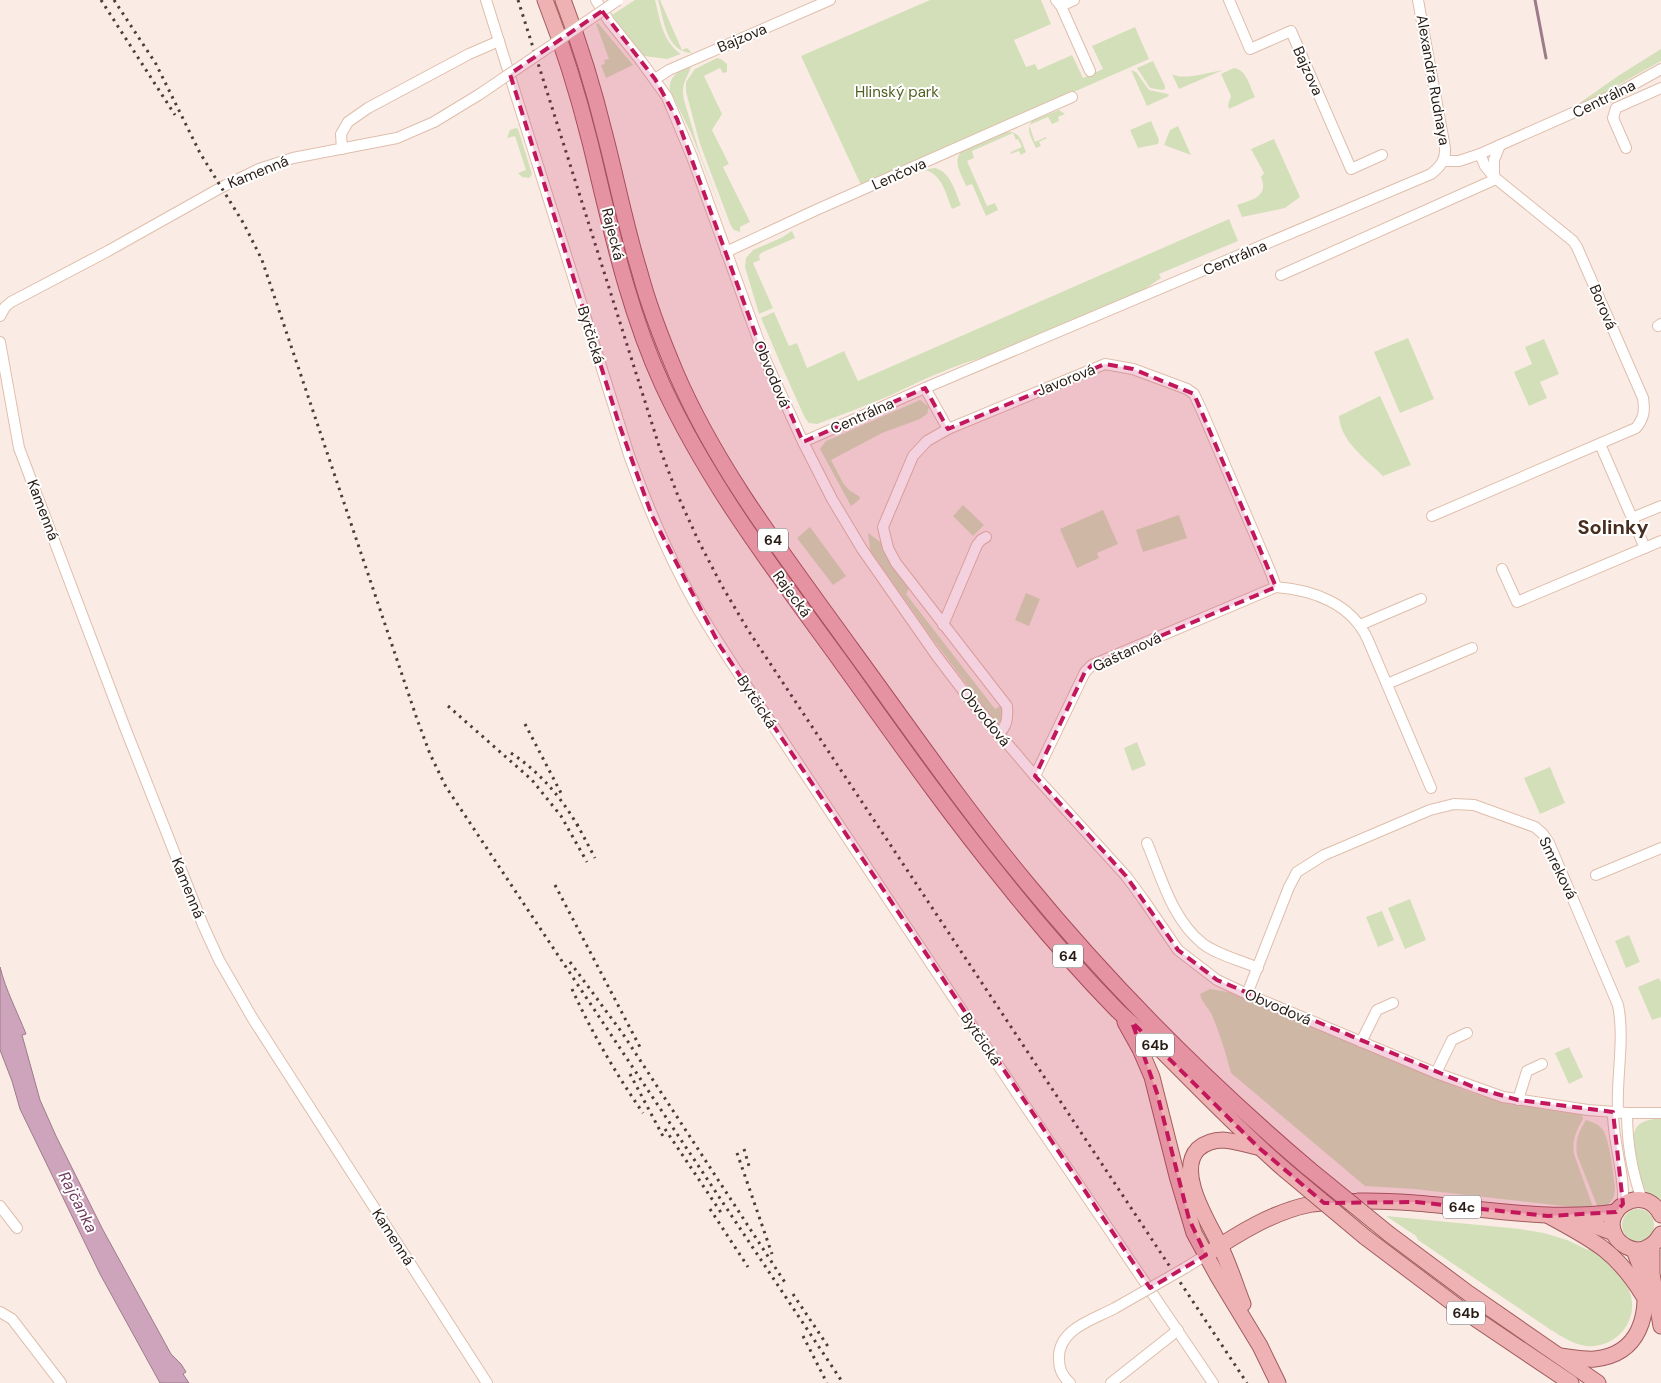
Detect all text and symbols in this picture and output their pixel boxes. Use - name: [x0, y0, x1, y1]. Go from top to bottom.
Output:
- street label: Alexandra Rudnaya: [1412, 13, 1454, 147]
- street label: Bajzova: [714, 19, 770, 57]
- street label: Bajzova: [1288, 43, 1328, 99]
- street label: Centrálna: [1569, 75, 1639, 123]
- park label: Hlinský park: [855, 82, 939, 102]
- street label: Kamenná: [225, 151, 291, 193]
- street label: Lenčova: [869, 153, 929, 195]
- street label: Rajecká: [597, 206, 629, 262]
- street label: Centrálna: [1200, 236, 1270, 280]
- street label: Borová: [1585, 281, 1621, 333]
- street label: Bytčická: [573, 304, 609, 366]
- street label: Obvodová: [749, 338, 795, 410]
- street label: Javorová: [1034, 359, 1098, 401]
- street label: Centrálna: [827, 393, 897, 439]
- street label: Kamenná: [22, 477, 64, 543]
- district label: Solinky: [1577, 514, 1649, 540]
- road number: 64: [758, 528, 788, 552]
- street label: Rajecká: [768, 567, 816, 621]
- street label: Gaštanová: [1089, 627, 1165, 677]
- street label: Bytčická: [732, 672, 782, 732]
- street label: Obvodová: [955, 683, 1015, 751]
- street label: Smreková: [1534, 833, 1582, 903]
- street label: Kamenná: [167, 855, 209, 921]
- road number: 64: [1053, 944, 1083, 968]
- street label: Obvodová: [1242, 984, 1314, 1030]
- street label: Bytčická: [956, 1009, 1006, 1069]
- road number: 64b: [1136, 1034, 1174, 1056]
- water label: Rajčanka: [54, 1168, 102, 1236]
- road number: 64c: [1443, 1196, 1481, 1218]
- street label: Kamenná: [367, 1205, 419, 1269]
- road number: 64b: [1447, 1302, 1485, 1325]

